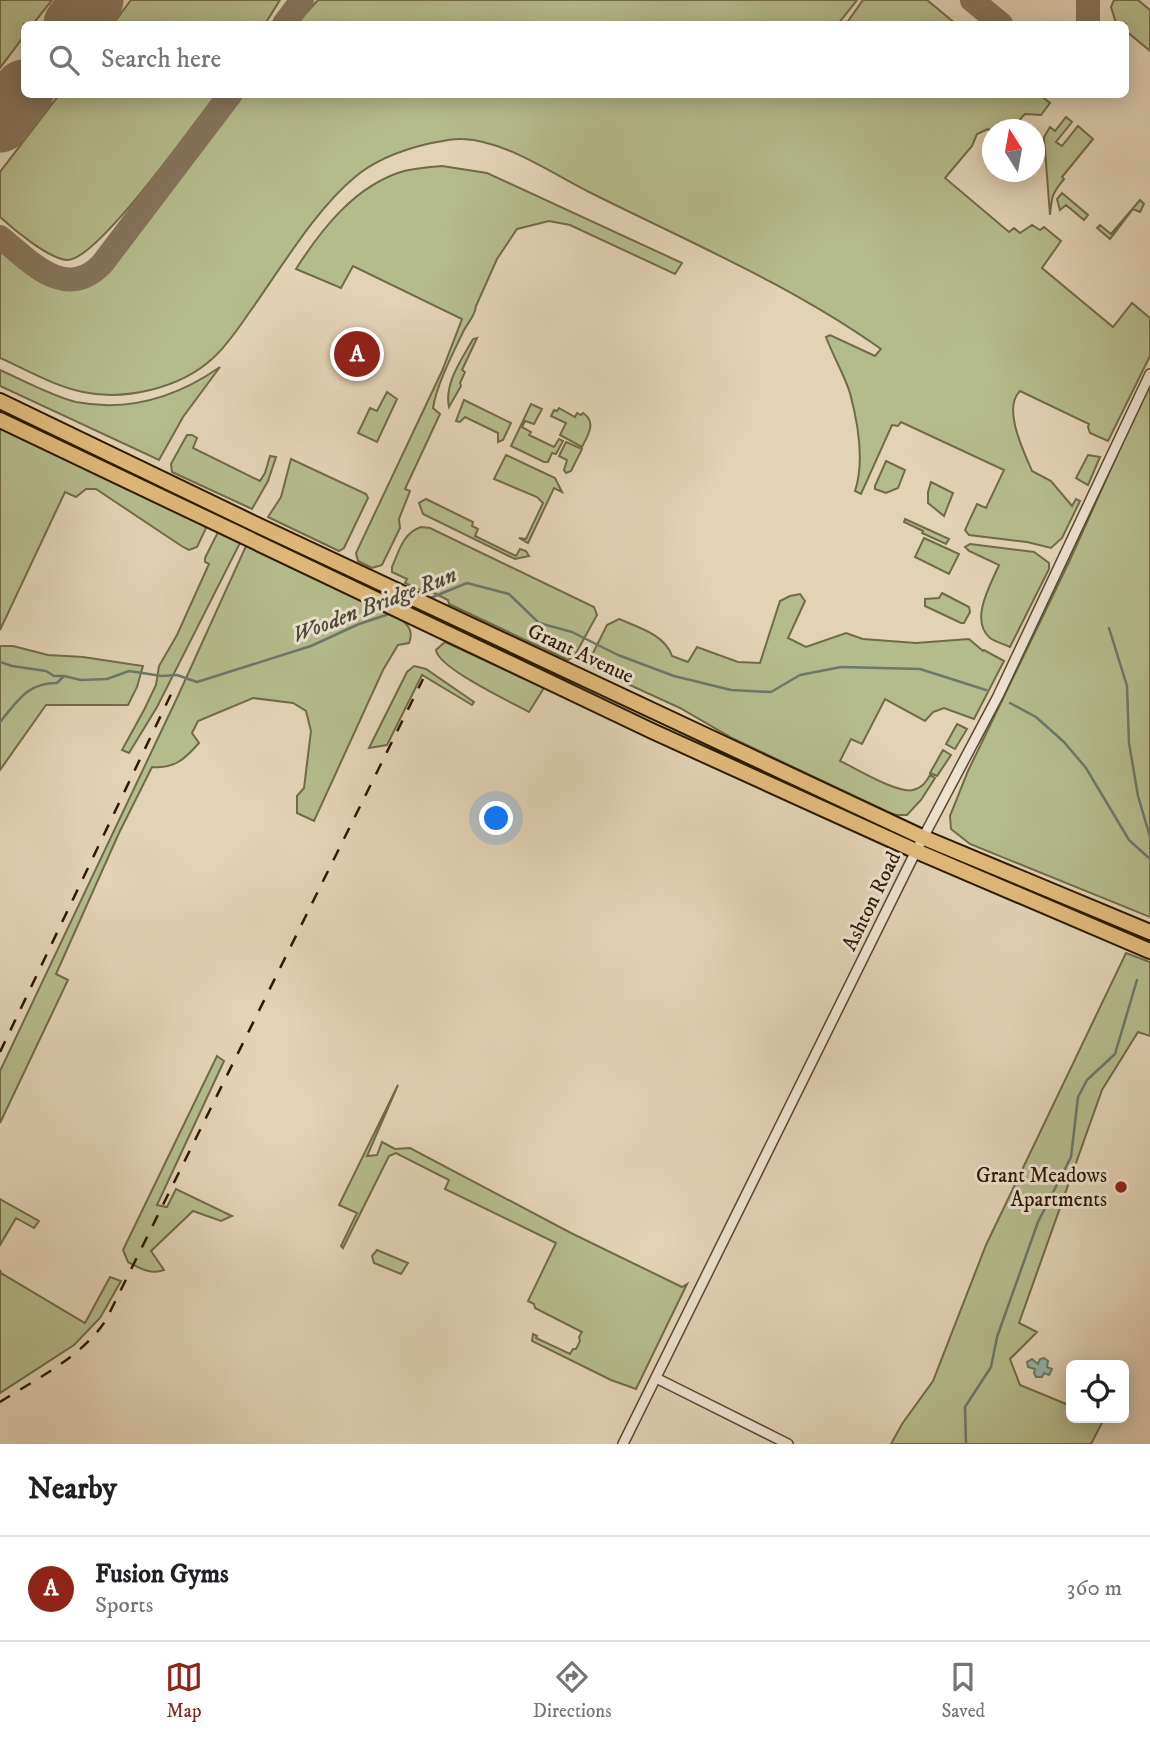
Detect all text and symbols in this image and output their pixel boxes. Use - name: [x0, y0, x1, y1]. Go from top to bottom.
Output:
- search box: [21, 21, 1129, 98]
- icon: search: [45, 41, 83, 79]
- text: Search here: [101, 43, 221, 76]
- north arrow: [982, 119, 1045, 182]
- pin: A: [334, 328, 380, 380]
- water label: Wooden Bridge Run: [288, 561, 461, 650]
- street label: Grant Avenue: [523, 618, 638, 690]
- your location: [479, 801, 513, 835]
- street label: Ashton Road: [837, 847, 907, 955]
- place label: Grant Meadows Apartments: [976, 1163, 1107, 1213]
- marker: Grant Meadows Apartments: [1113, 1179, 1129, 1195]
- map controls: [1066, 1360, 1129, 1423]
- button: locate: [1066, 1360, 1129, 1423]
- text: Nearby: [28, 1471, 117, 1508]
- text: Fusion Gyms: [95, 1558, 229, 1591]
- text: A: [44, 1574, 58, 1603]
- text: 360 m: [1067, 1574, 1122, 1603]
- text: Sports: [95, 1591, 153, 1620]
- tab: Map: [165, 1658, 203, 1723]
- tab: Directions: [533, 1658, 612, 1723]
- tab: Saved: [941, 1658, 985, 1723]

